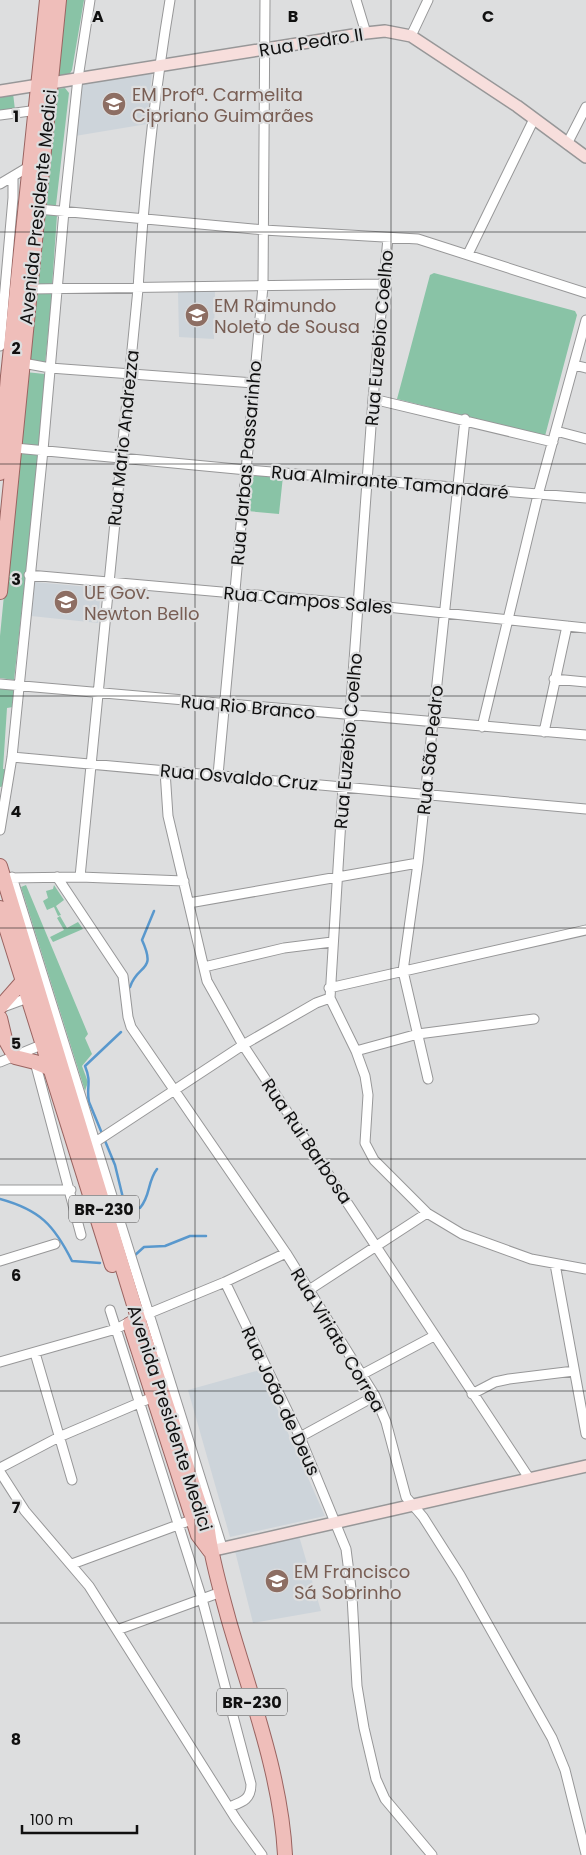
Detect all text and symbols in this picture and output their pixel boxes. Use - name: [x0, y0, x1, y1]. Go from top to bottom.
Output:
- text: A: [92, 5, 104, 28]
- text: B: [288, 5, 298, 28]
- text: C: [482, 5, 494, 28]
- street label: Rua Pedro II: [257, 21, 365, 63]
- place label: EM Profª. Carmelita Cipriano Guimarães: [132, 82, 314, 128]
- street label: Avenida Presidente Medici: [13, 88, 63, 326]
- school or university icon: EM Profª. Carmelita Cipriano Guimarães: [101, 91, 127, 117]
- text: 1: [13, 105, 19, 128]
- street label: Rua Euzebio Coelho: [359, 249, 399, 427]
- place label: EM Raimundo Noleto de Sousa: [214, 293, 360, 339]
- school or university icon: EM Raimundo Noleto de Sousa: [184, 302, 210, 328]
- text: 2: [11, 337, 21, 360]
- street label: Rua Mario Andrezza: [101, 349, 145, 527]
- street label: Rua Jarbas Passarinho: [225, 359, 267, 567]
- street label: Rua Almirante Tamandaré: [270, 459, 510, 505]
- text: 3: [11, 568, 21, 591]
- place label: UE Gov. Newton Bello: [84, 580, 200, 626]
- street label: Rua Campos Sales: [222, 580, 394, 620]
- school or university icon: UE Gov. Newton Bello: [53, 589, 79, 615]
- street label: Rua Euzebio Coelho: [328, 652, 368, 830]
- street label: Rua São Pedro: [411, 684, 449, 816]
- street label: Rua Rio Branco: [180, 689, 316, 725]
- street label: Rua Osvaldo Cruz: [159, 758, 319, 796]
- text: 4: [11, 800, 22, 823]
- text: 5: [11, 1032, 21, 1055]
- street label: Rua Rui Barbosa: [256, 1073, 358, 1209]
- road number: BR-230: [69, 1196, 139, 1222]
- street label: Rua Viriato Correa: [285, 1263, 391, 1417]
- text: 6: [11, 1264, 21, 1287]
- street label: Avenida Presidente Medici: [122, 1302, 218, 1534]
- street label: Rua João de Deus: [235, 1322, 327, 1480]
- text: 7: [12, 1496, 21, 1519]
- place label: EM Francisco Sá Sobrinho: [294, 1559, 410, 1605]
- school or university icon: EM Francisco Sá Sobrinho: [264, 1568, 290, 1594]
- road number: BR-230: [217, 1688, 287, 1715]
- text: 8: [11, 1728, 21, 1751]
- scale bar: [22, 1802, 138, 1834]
- text: 100 m: [30, 1809, 73, 1830]

